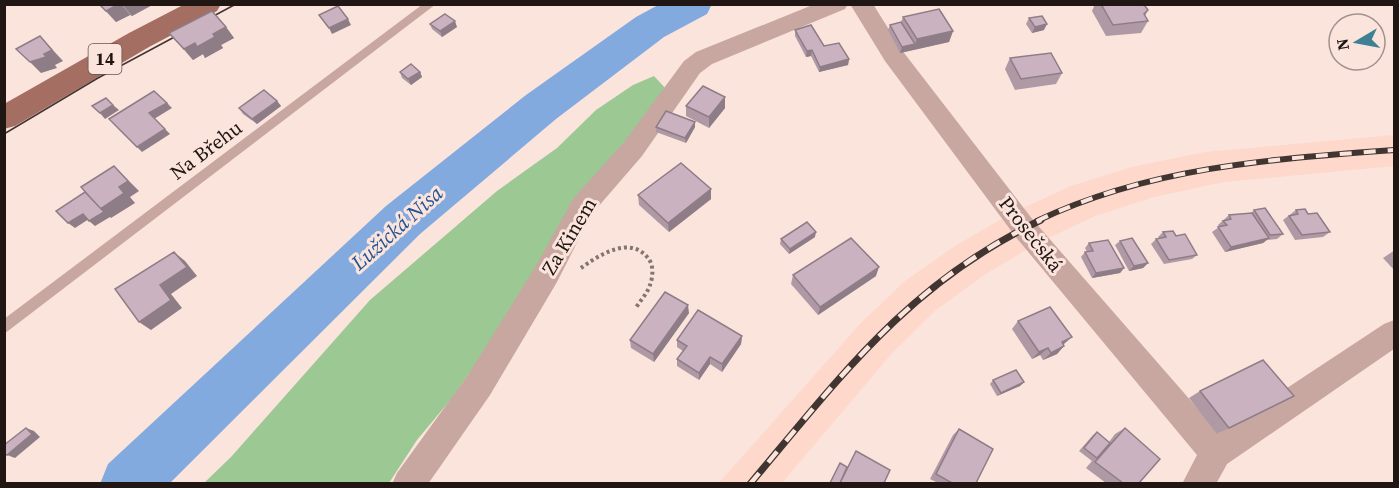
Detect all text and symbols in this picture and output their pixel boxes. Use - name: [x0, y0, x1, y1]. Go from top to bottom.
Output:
- north arrow: [1327, 12, 1387, 72]
- text: N: [1330, 37, 1354, 52]
- road number: 14: [88, 44, 122, 74]
- street label: Na Břehu: [164, 114, 248, 186]
- water label: Lužická Nisa: [344, 179, 449, 277]
- street label: Prosečská: [993, 190, 1070, 278]
- street label: Za Kinem: [535, 192, 603, 280]

